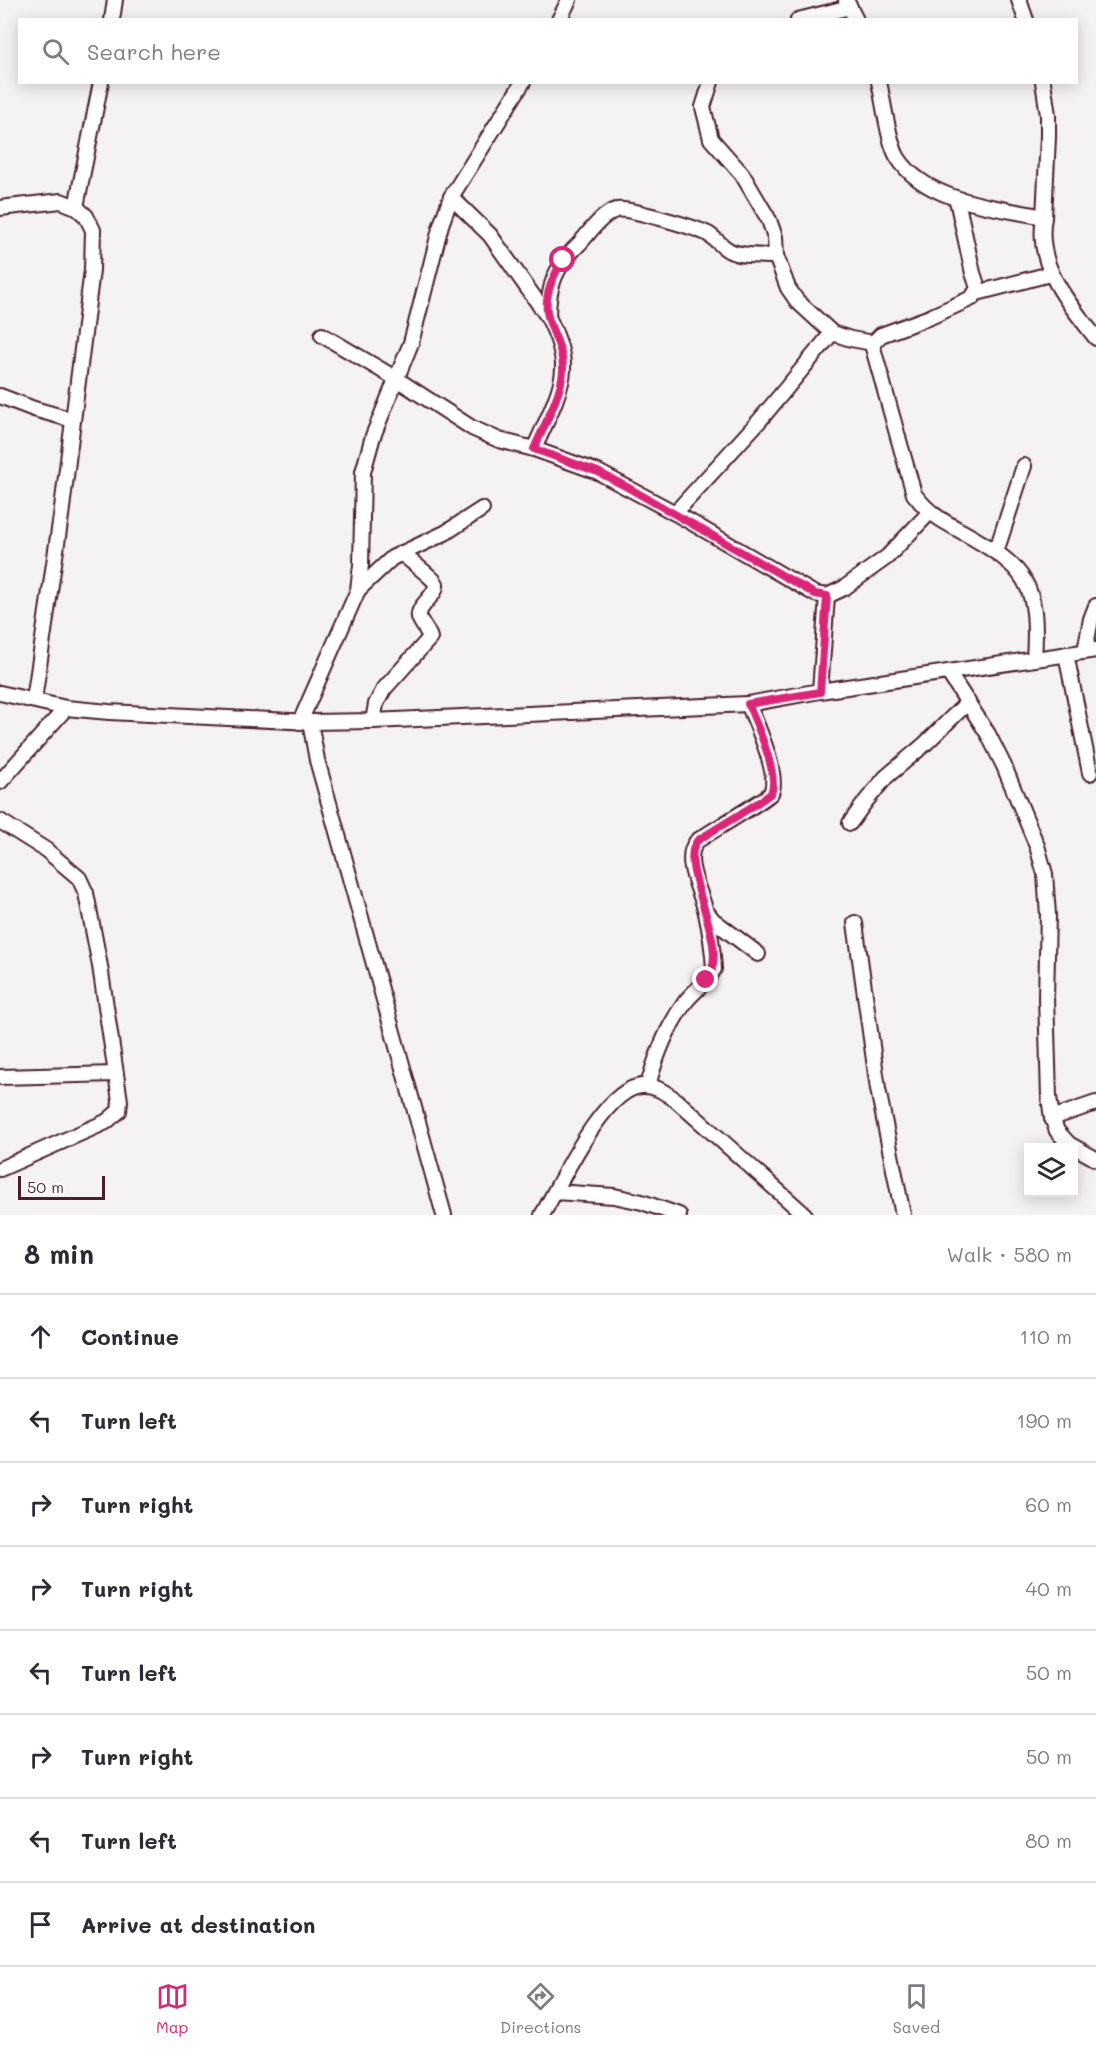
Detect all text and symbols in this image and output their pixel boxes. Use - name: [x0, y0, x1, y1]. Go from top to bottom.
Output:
- search box: [18, 18, 1078, 84]
- icon: search: [39, 35, 72, 68]
- text: Search here: [87, 37, 221, 66]
- route start: [549, 246, 575, 272]
- route end: [692, 966, 718, 992]
- map controls: [1024, 1143, 1078, 1197]
- button: layers: [1024, 1143, 1078, 1197]
- scale bar: [18, 1173, 105, 1200]
- text: 50 m: [27, 1176, 64, 1197]
- text: 8 min: [24, 1237, 94, 1271]
- text: Walk · 580 m: [946, 1241, 1072, 1267]
- icon: ahead: [24, 1320, 57, 1353]
- text: Continue: [81, 1322, 179, 1351]
- text: 110 m: [1019, 1323, 1072, 1349]
- icon: left: [24, 1404, 57, 1437]
- text: Turn left: [81, 1406, 177, 1435]
- text: 190 m: [1017, 1407, 1072, 1433]
- icon: right: [24, 1488, 57, 1521]
- text: Turn right: [81, 1490, 193, 1519]
- text: 60 m: [1025, 1491, 1072, 1517]
- icon: right: [24, 1572, 57, 1605]
- text: Turn right: [81, 1574, 193, 1603]
- text: 40 m: [1026, 1575, 1072, 1601]
- icon: left: [24, 1656, 57, 1689]
- text: Turn left: [81, 1658, 177, 1687]
- text: 50 m: [1026, 1659, 1072, 1685]
- icon: right: [24, 1740, 57, 1773]
- text: Turn right: [81, 1742, 193, 1771]
- text: 50 m: [1026, 1743, 1072, 1769]
- icon: left: [24, 1824, 57, 1857]
- text: Turn left: [81, 1826, 177, 1855]
- text: 80 m: [1025, 1827, 1072, 1853]
- icon: arrive: [24, 1908, 57, 1941]
- text: Arrive at destination: [81, 1910, 316, 1939]
- tab: Map: [156, 1980, 189, 2037]
- tab: Directions: [500, 1980, 581, 2037]
- tab: Saved: [893, 1980, 940, 2037]

